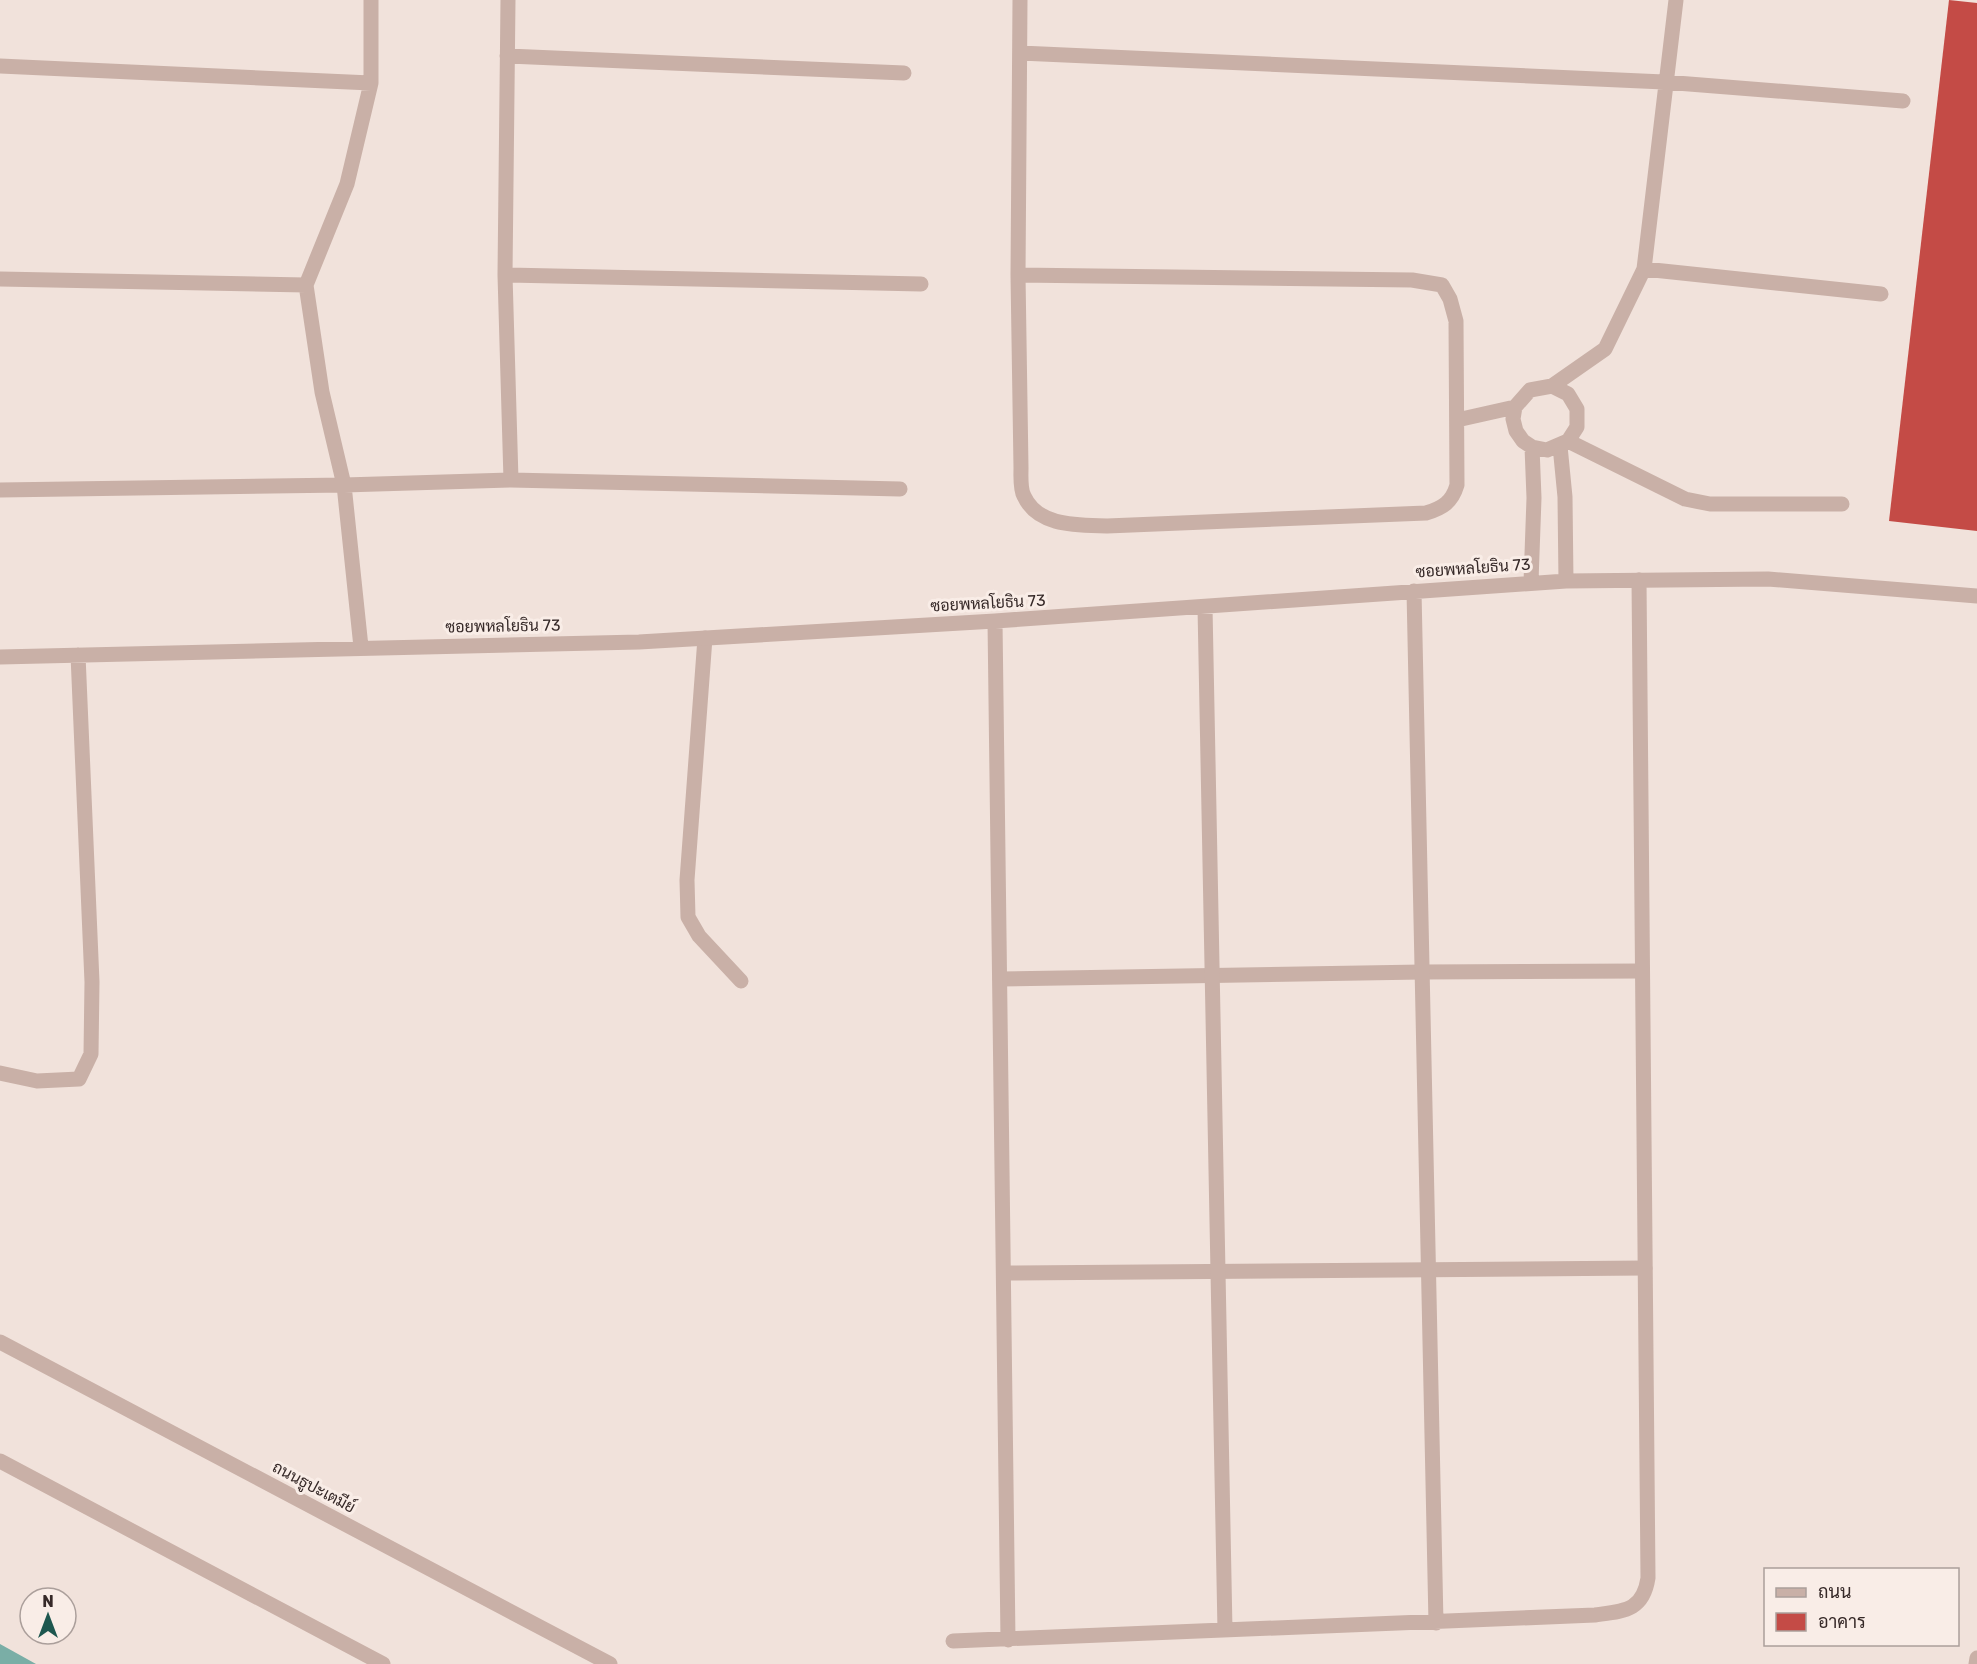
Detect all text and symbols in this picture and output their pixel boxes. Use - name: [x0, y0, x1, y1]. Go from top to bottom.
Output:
- street label: ซอยพหลโยธิน 73: [1415, 553, 1531, 581]
- street label: ซอยพหลโยธิน 73: [930, 589, 1046, 616]
- street label: ซอยพหลโยธิน 73: [445, 613, 561, 637]
- street label: ถนนธูปะเตมีย์: [268, 1455, 360, 1519]
- legend: [1764, 1568, 1959, 1646]
- text: ถนน: [1818, 1581, 1851, 1603]
- north arrow: [18, 1586, 78, 1646]
- text: N: [42, 1592, 54, 1611]
- text: อาคาร: [1818, 1611, 1866, 1633]

